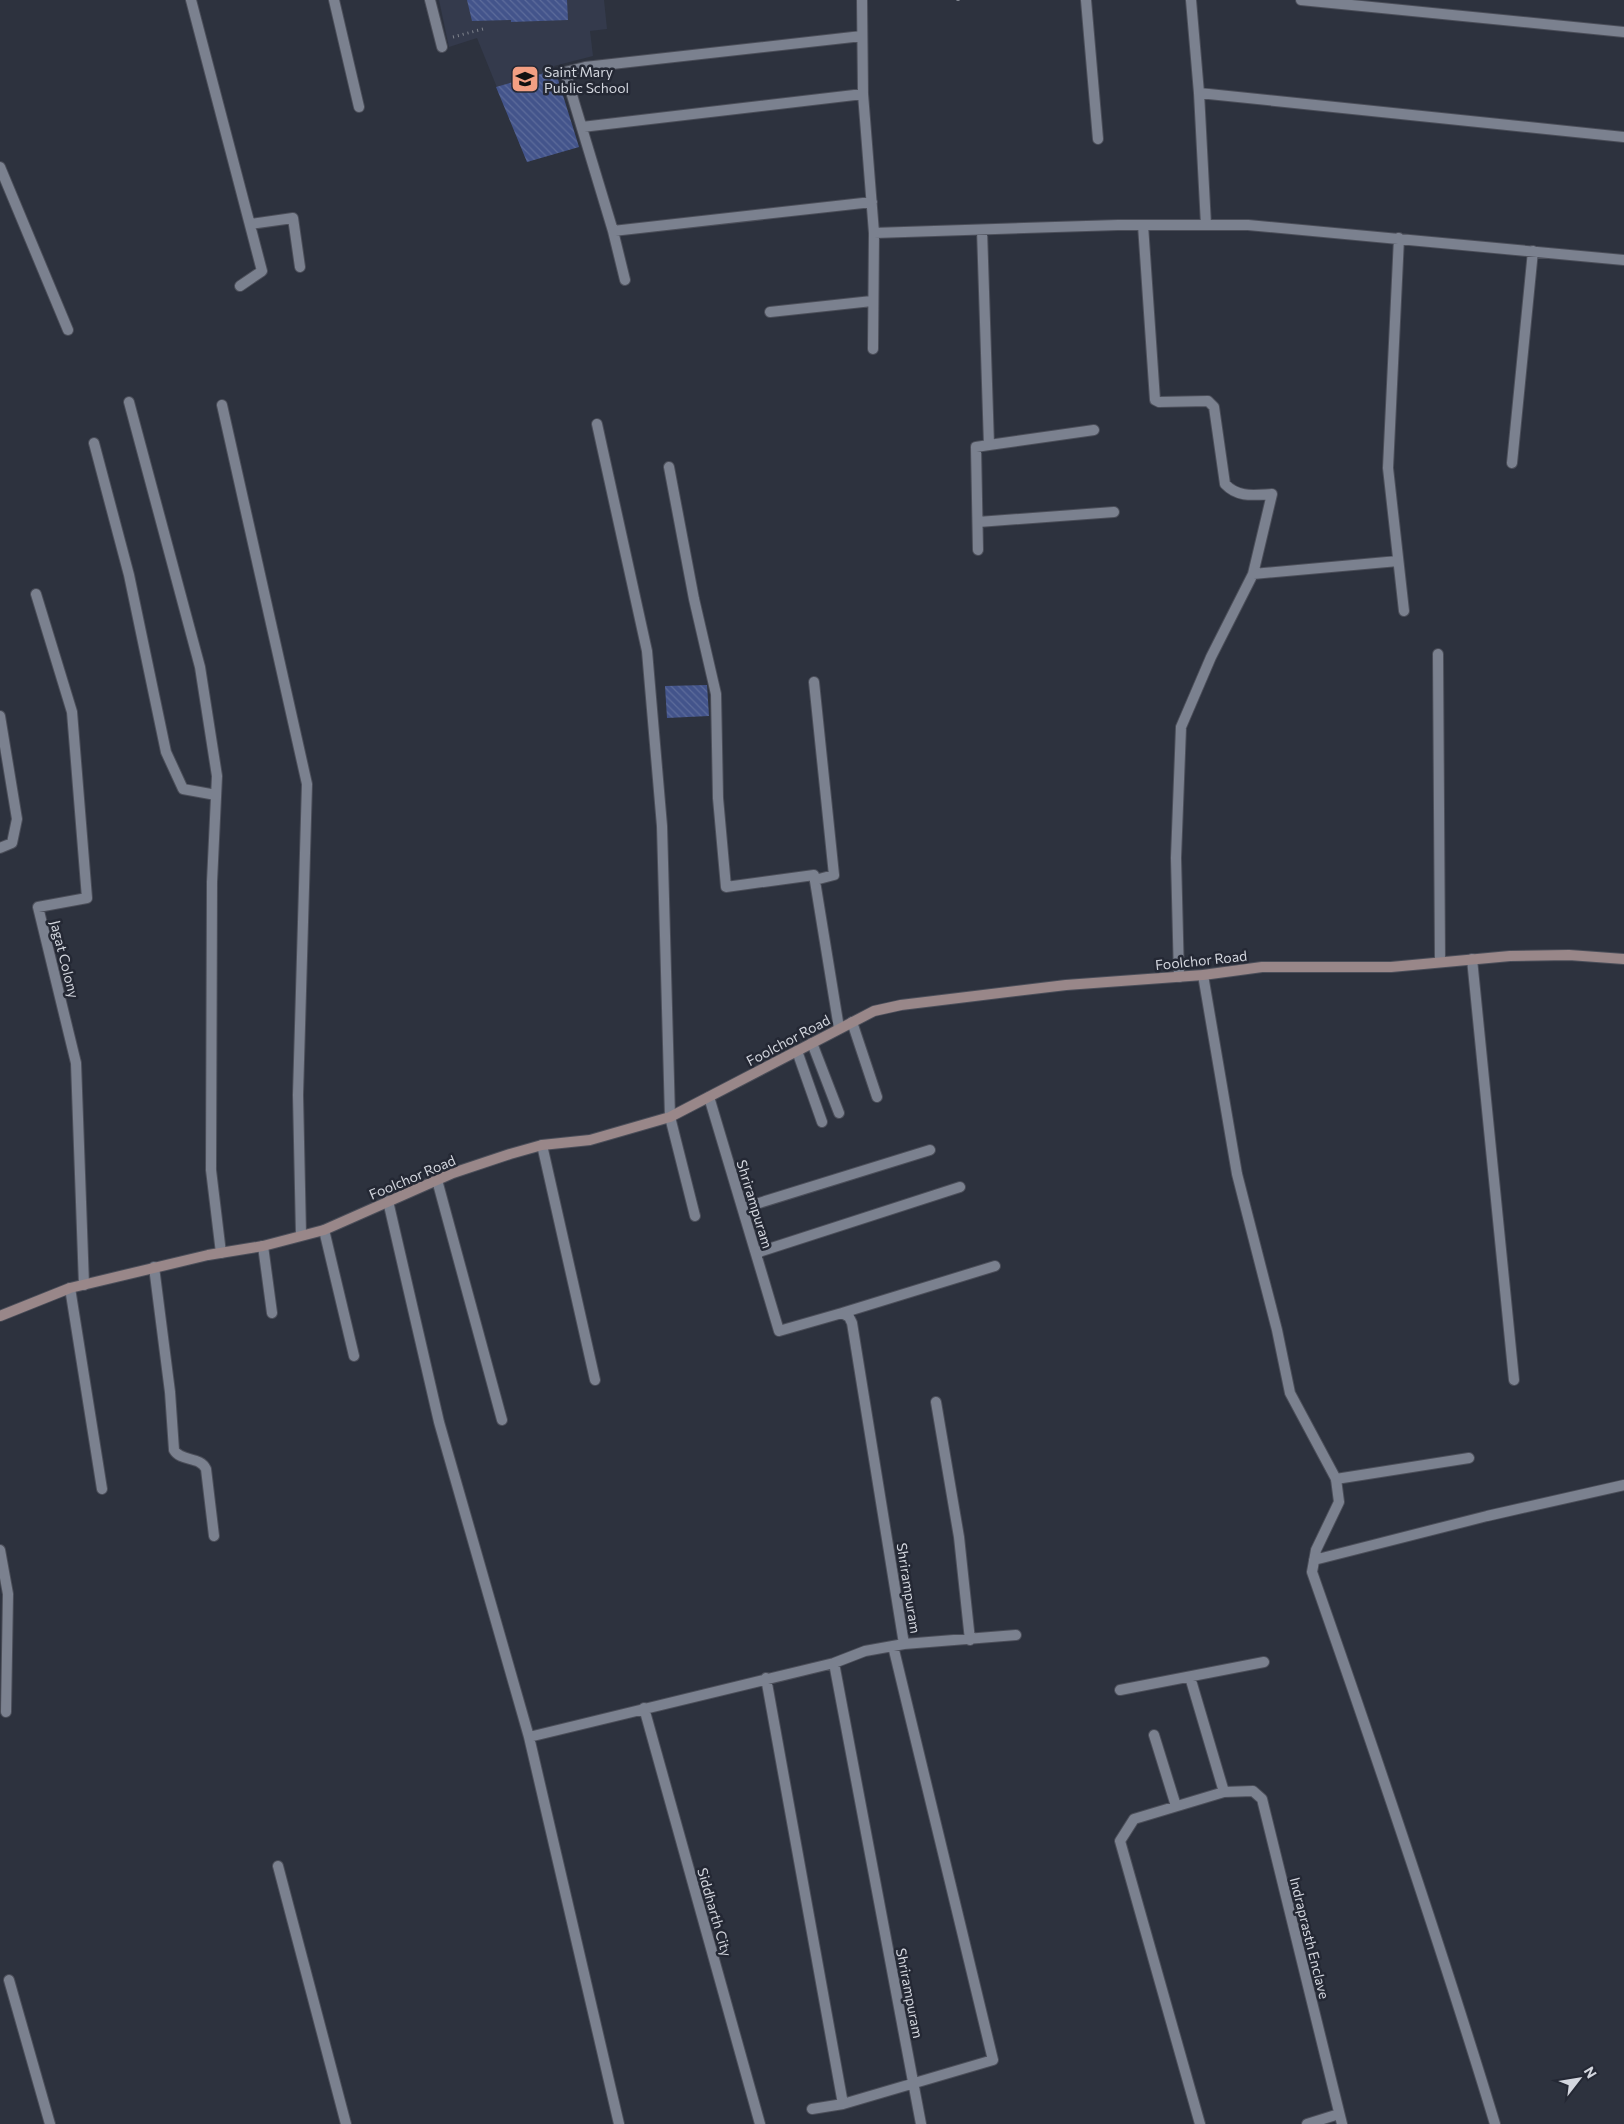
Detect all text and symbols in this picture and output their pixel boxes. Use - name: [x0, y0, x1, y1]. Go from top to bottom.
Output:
- place label: Saint Mary Public School: [544, 63, 629, 96]
- school or university icon: Saint Mary Public School: [510, 64, 540, 94]
- street label: Jagat Colony: [47, 918, 83, 1000]
- street label: Foolchor Road: [1154, 947, 1248, 973]
- street label: Foolchor Road: [743, 1011, 833, 1069]
- street label: Foolchor Road: [366, 1151, 458, 1203]
- street label: Shrirampuram: [733, 1158, 777, 1250]
- street label: Shrirampuram: [893, 1541, 925, 1635]
- street label: Siddharth City: [694, 1866, 736, 1958]
- street label: Indraprasth Enclave: [1287, 1875, 1333, 2001]
- street label: Shrirampuram: [893, 1946, 927, 2040]
- north arrow: [1554, 2054, 1604, 2104]
- text: N: [1581, 2063, 1601, 2081]

